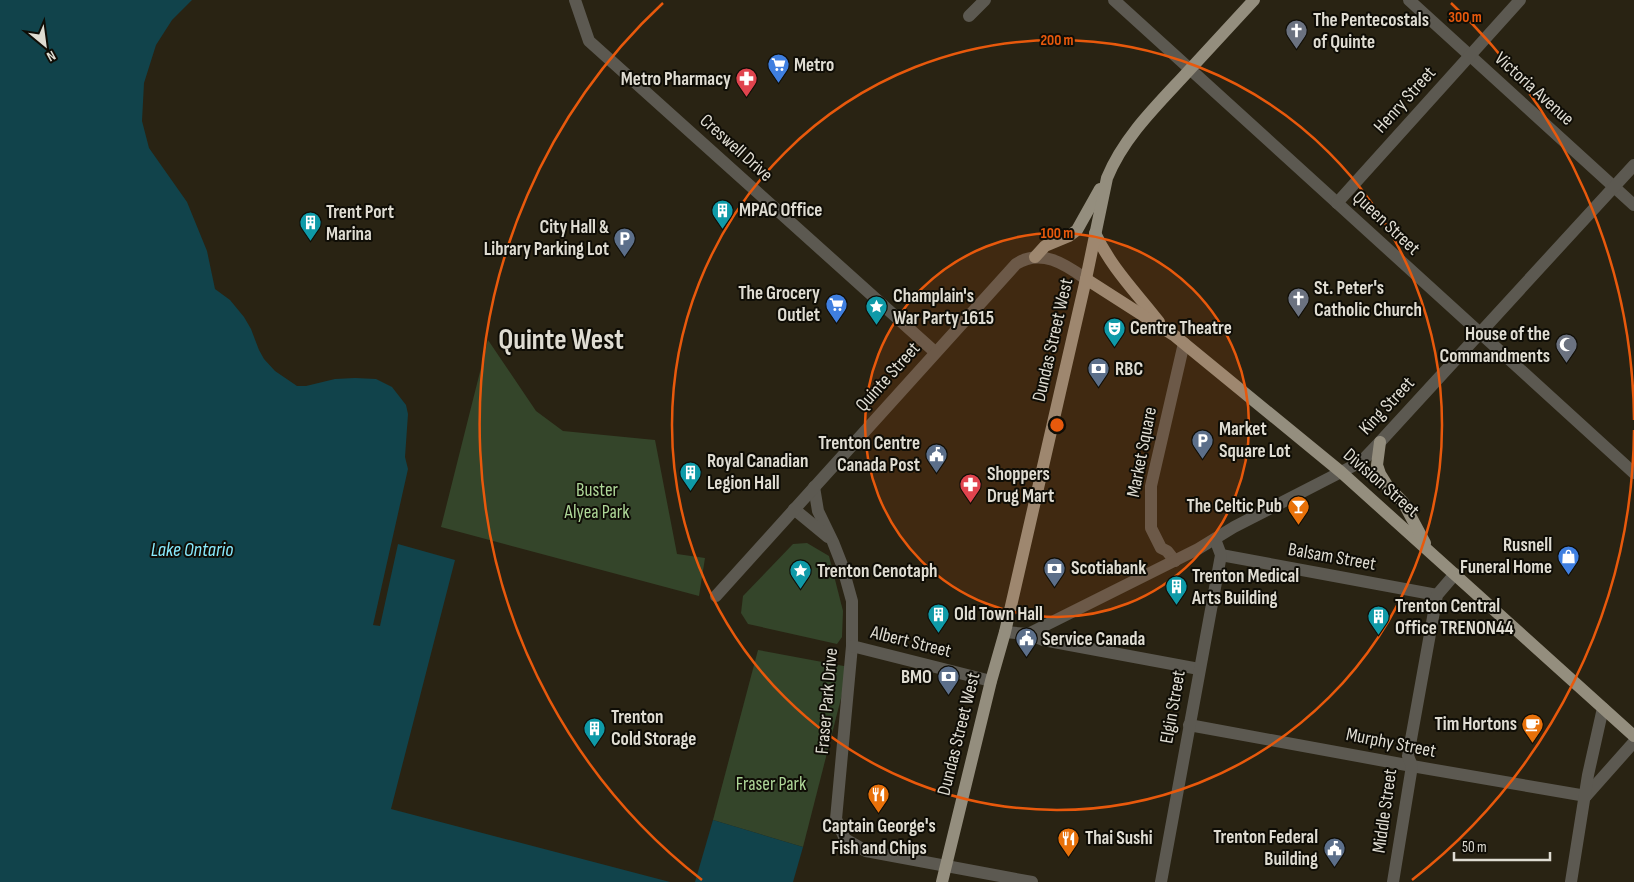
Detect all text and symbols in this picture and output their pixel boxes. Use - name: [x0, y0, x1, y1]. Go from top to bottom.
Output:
- text: 300 m: [1448, 8, 1482, 27]
- place label: The Pentecostals of Quinte: [1313, 9, 1429, 54]
- church icon: The Pentecostals of Quinte: [1285, 19, 1309, 50]
- north arrow: [20, 20, 70, 70]
- text: 200 m: [1040, 31, 1074, 50]
- text: N: [44, 47, 58, 65]
- street label: Victoria Avenue: [1490, 47, 1578, 131]
- supermarket icon: Metro: [766, 53, 790, 84]
- place label: Metro: [794, 54, 834, 77]
- street label: Henry Street: [1369, 62, 1441, 138]
- pharmacy icon: Metro Pharmacy: [735, 67, 759, 98]
- place label: Metro Pharmacy: [621, 68, 731, 91]
- street label: Creswell Drive: [695, 109, 777, 187]
- street label: Queen Street: [1347, 186, 1425, 260]
- building icon: MPAC Office: [711, 198, 735, 229]
- place label: MPAC Office: [739, 199, 822, 222]
- place label: Trent Port Marina: [326, 201, 394, 246]
- building icon: Trent Port Marina: [298, 211, 322, 242]
- place label: City Hall & Library Parking Lot: [484, 216, 609, 261]
- text: 100 m: [1041, 224, 1073, 243]
- parking icon: City Hall & Library Parking Lot: [613, 226, 637, 257]
- street label: Dundas Street West: [1028, 276, 1078, 404]
- place label: St. Peter's Catholic Church: [1314, 277, 1422, 322]
- place label: The Grocery Outlet: [738, 282, 820, 327]
- place label: Champlain's War Party 1615: [893, 285, 994, 330]
- church icon: St. Peter's Catholic Church: [1286, 287, 1310, 318]
- supermarket icon: The Grocery Outlet: [824, 292, 848, 323]
- place icon: Champlain's War Party 1615: [865, 295, 889, 326]
- theatre icon: Centre Theatre: [1102, 316, 1126, 347]
- place label: Centre Theatre: [1130, 317, 1232, 340]
- district label: Quinte West: [498, 323, 624, 358]
- place label: House of the Commandments: [1440, 323, 1550, 368]
- mosque icon: House of the Commandments: [1554, 333, 1578, 364]
- street label: Quinte Street: [851, 337, 925, 416]
- bank icon: RBC: [1087, 357, 1111, 388]
- place label: RBC: [1115, 358, 1143, 381]
- street label: King Street: [1354, 372, 1420, 440]
- street label: Market Square: [1122, 405, 1162, 499]
- centre of rings: [1048, 416, 1066, 434]
- place label: Market Square Lot: [1219, 418, 1291, 463]
- parking icon: Market Square Lot: [1191, 428, 1215, 459]
- place label: Trenton Centre Canada Post: [818, 432, 920, 477]
- public building icon: Trenton Centre Canada Post: [924, 442, 948, 473]
- street label: Division Street: [1338, 444, 1424, 522]
- place label: Royal Canadian Legion Hall: [707, 450, 808, 495]
- building icon: Royal Canadian Legion Hall: [679, 460, 703, 491]
- place label: Shoppers Drug Mart: [987, 463, 1054, 508]
- pharmacy icon: Shoppers Drug Mart: [959, 473, 983, 504]
- park label: Buster Alyea Park: [564, 479, 630, 524]
- bar icon: The Celtic Pub: [1286, 494, 1310, 525]
- place label: The Celtic Pub: [1187, 495, 1282, 518]
- place label: Rusnell Funeral Home: [1460, 534, 1552, 579]
- water label: Lake Ontario: [151, 538, 233, 562]
- street label: Balsam Street: [1286, 538, 1378, 576]
- shop icon: Rusnell Funeral Home: [1556, 544, 1580, 575]
- bank icon: Scotiabank: [1043, 556, 1067, 587]
- place label: Scotiabank: [1071, 557, 1146, 580]
- place icon: Trenton Cenotaph: [789, 559, 813, 590]
- place label: Trenton Cenotaph: [817, 560, 938, 583]
- place label: Trenton Medical Arts Building: [1191, 565, 1299, 610]
- building icon: Trenton Medical Arts Building: [1164, 575, 1188, 606]
- place label: Trenton Central Office TRENON44: [1395, 595, 1514, 640]
- building icon: Old Town Hall: [926, 602, 950, 633]
- place label: Old Town Hall: [954, 603, 1043, 626]
- building icon: Trenton Central Office TRENON44: [1367, 605, 1391, 636]
- street label: Albert Street: [867, 621, 954, 663]
- public building icon: Service Canada: [1014, 627, 1038, 658]
- place label: Service Canada: [1042, 628, 1145, 651]
- street label: Fraser Park Drive: [811, 647, 843, 755]
- bank icon: BMO: [936, 665, 960, 696]
- place label: BMO: [901, 666, 932, 689]
- street label: Elgin Street: [1155, 669, 1191, 745]
- street label: Dundas Street West: [933, 670, 985, 798]
- place label: Trenton Cold Storage: [611, 706, 696, 751]
- cafe icon: Tim Hortons: [1521, 712, 1545, 743]
- place label: Tim Hortons: [1435, 713, 1517, 736]
- building icon: Trenton Cold Storage: [583, 716, 607, 747]
- street label: Murphy Street: [1344, 723, 1438, 763]
- street label: Middle Street: [1368, 767, 1402, 855]
- park label: Fraser Park: [736, 773, 807, 796]
- restaurant icon: Captain George's Fish and Chips: [867, 783, 891, 814]
- place label: Captain George's Fish and Chips: [822, 815, 936, 860]
- restaurant icon: Thai Sushi: [1057, 826, 1081, 857]
- place label: Trenton Federal Building: [1213, 826, 1318, 871]
- place label: Thai Sushi: [1085, 827, 1153, 850]
- scale bar: [1454, 830, 1550, 862]
- public building icon: Trenton Federal Building: [1322, 836, 1346, 867]
- text: 50 m: [1462, 838, 1487, 857]

